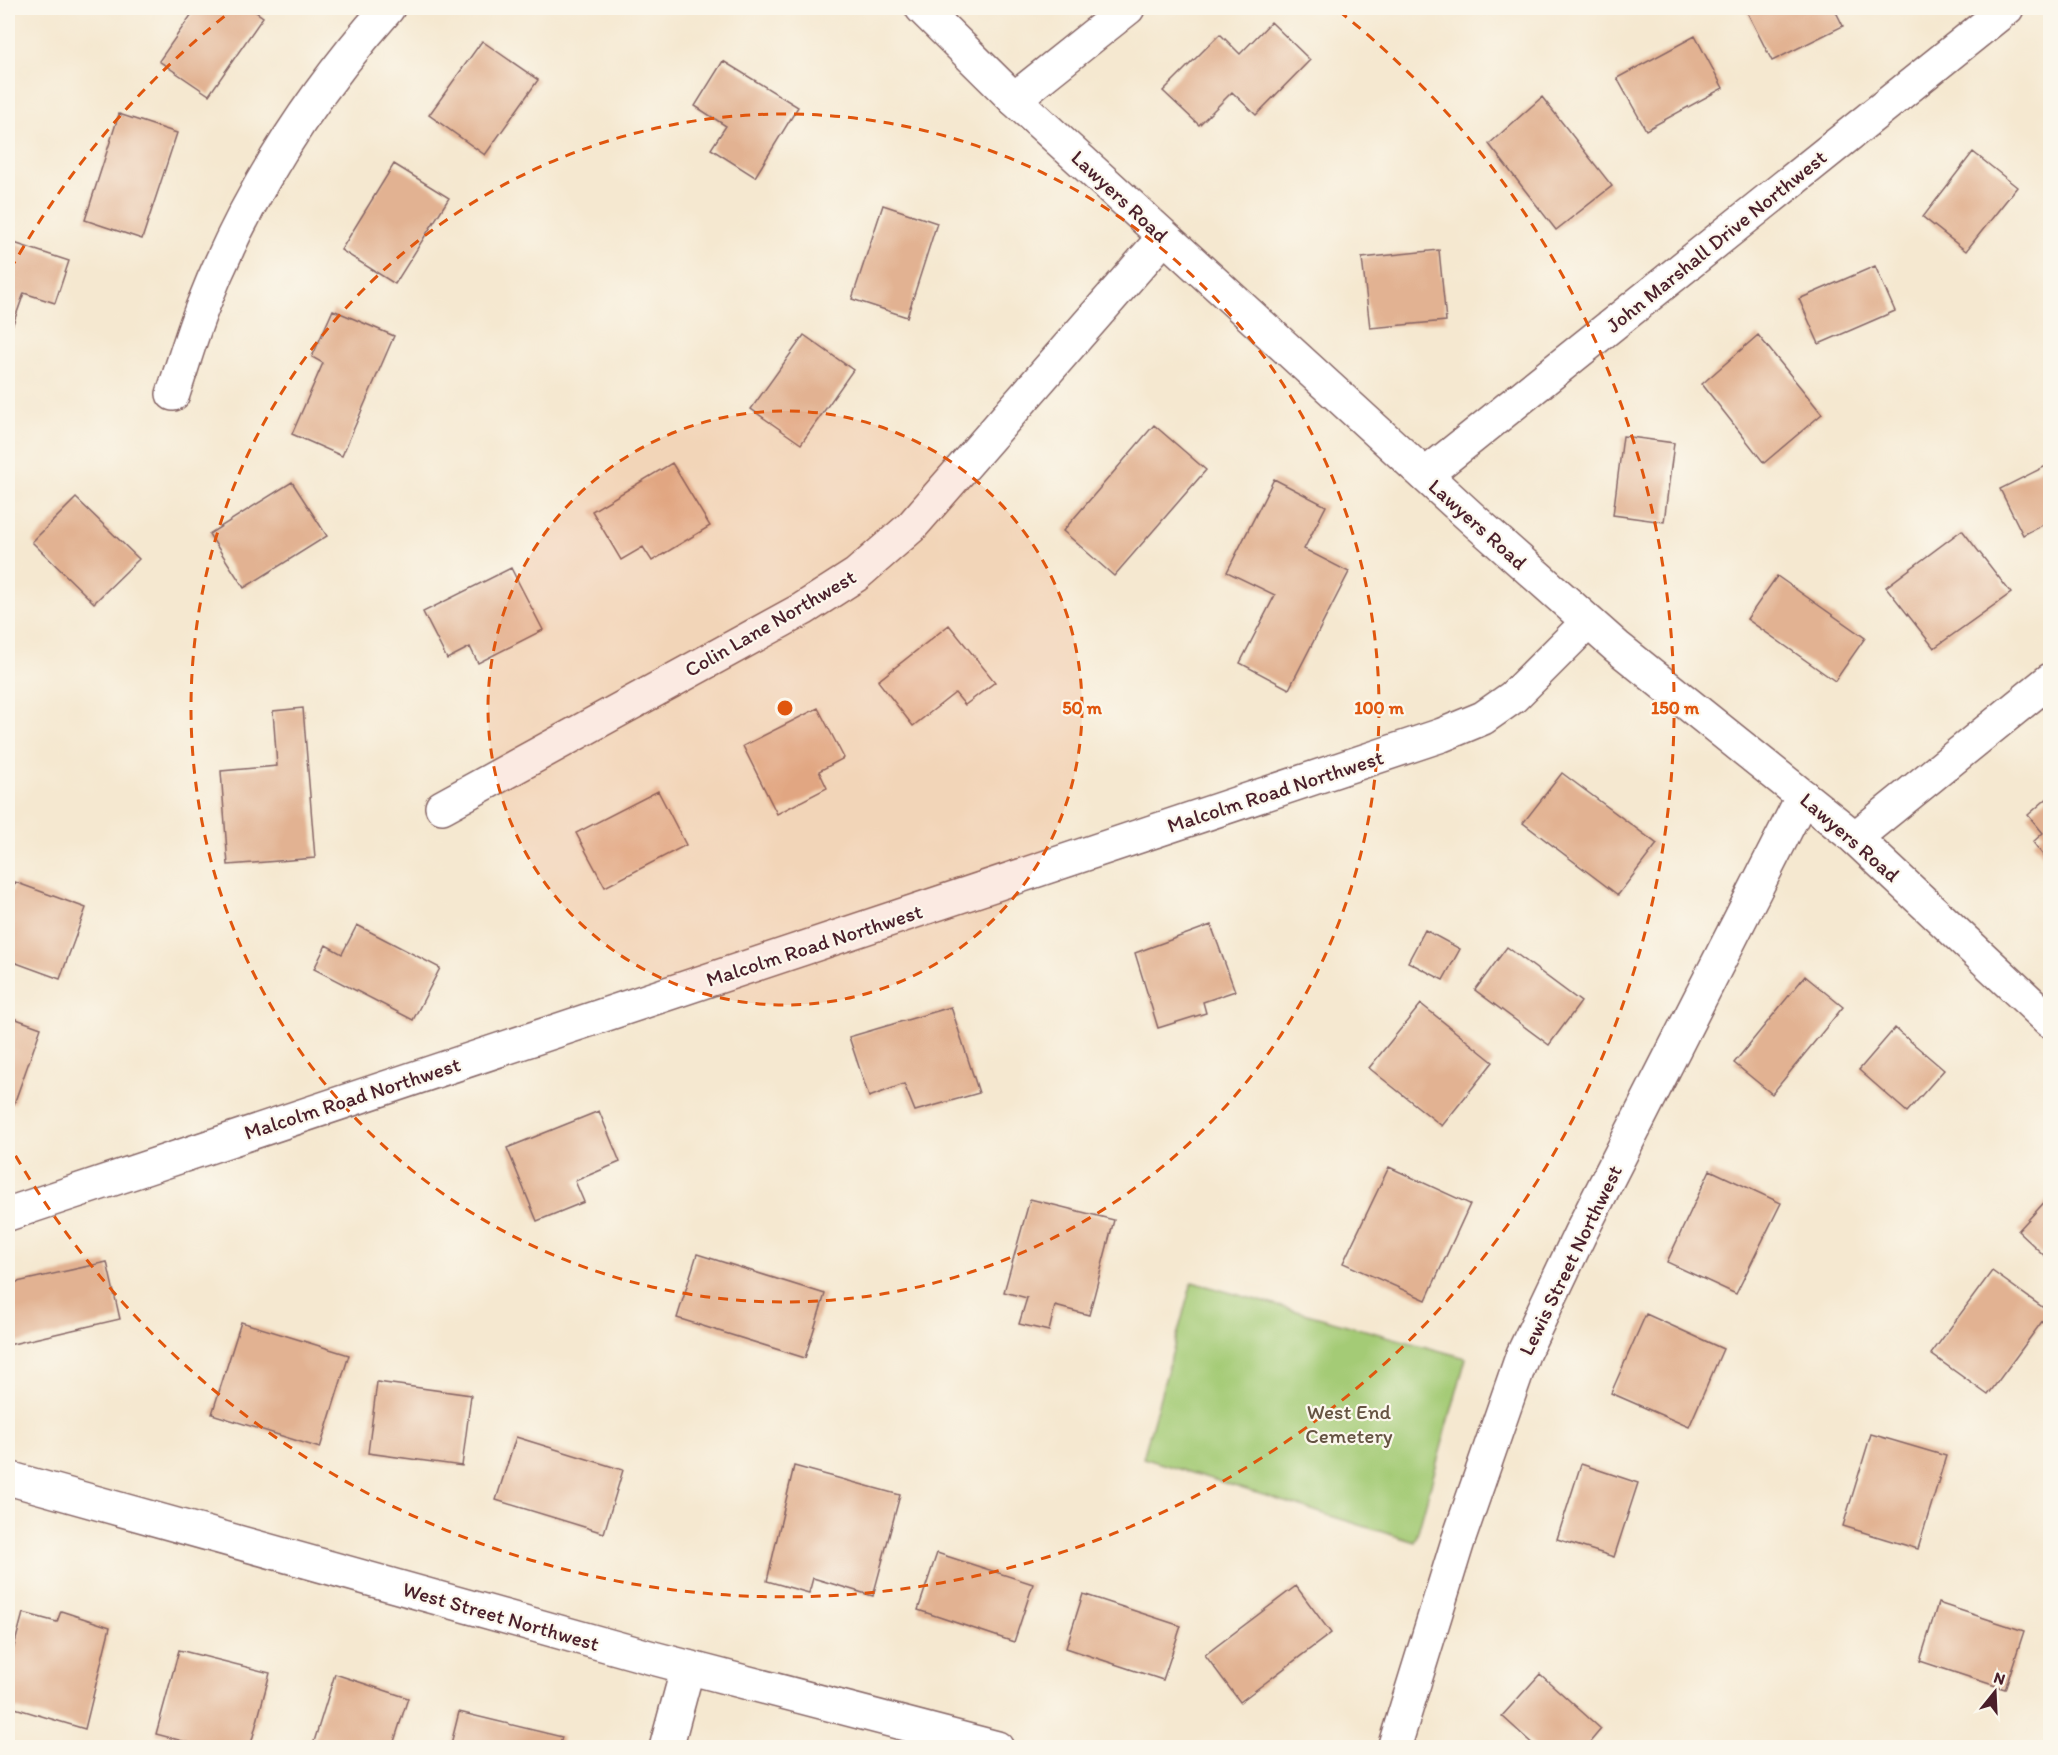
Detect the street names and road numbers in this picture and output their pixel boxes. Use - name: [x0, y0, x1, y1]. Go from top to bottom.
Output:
- street label: John Marshall Drive Northwest: [1601, 144, 1831, 338]
- street label: Lawyers Road: [1066, 145, 1174, 247]
- street label: Lawyers Road: [1424, 473, 1532, 575]
- street label: Colin Lane Northwest: [680, 564, 860, 682]
- street label: Malcolm Road Northwest: [1164, 744, 1386, 838]
- street label: Lawyers Road: [1795, 787, 1905, 887]
- street label: Malcolm Road Northwest: [703, 898, 925, 992]
- street label: Malcolm Road Northwest: [241, 1051, 463, 1145]
- street label: Lewis Street Northwest: [1513, 1161, 1627, 1359]
- street label: West Street Northwest: [400, 1576, 602, 1656]

